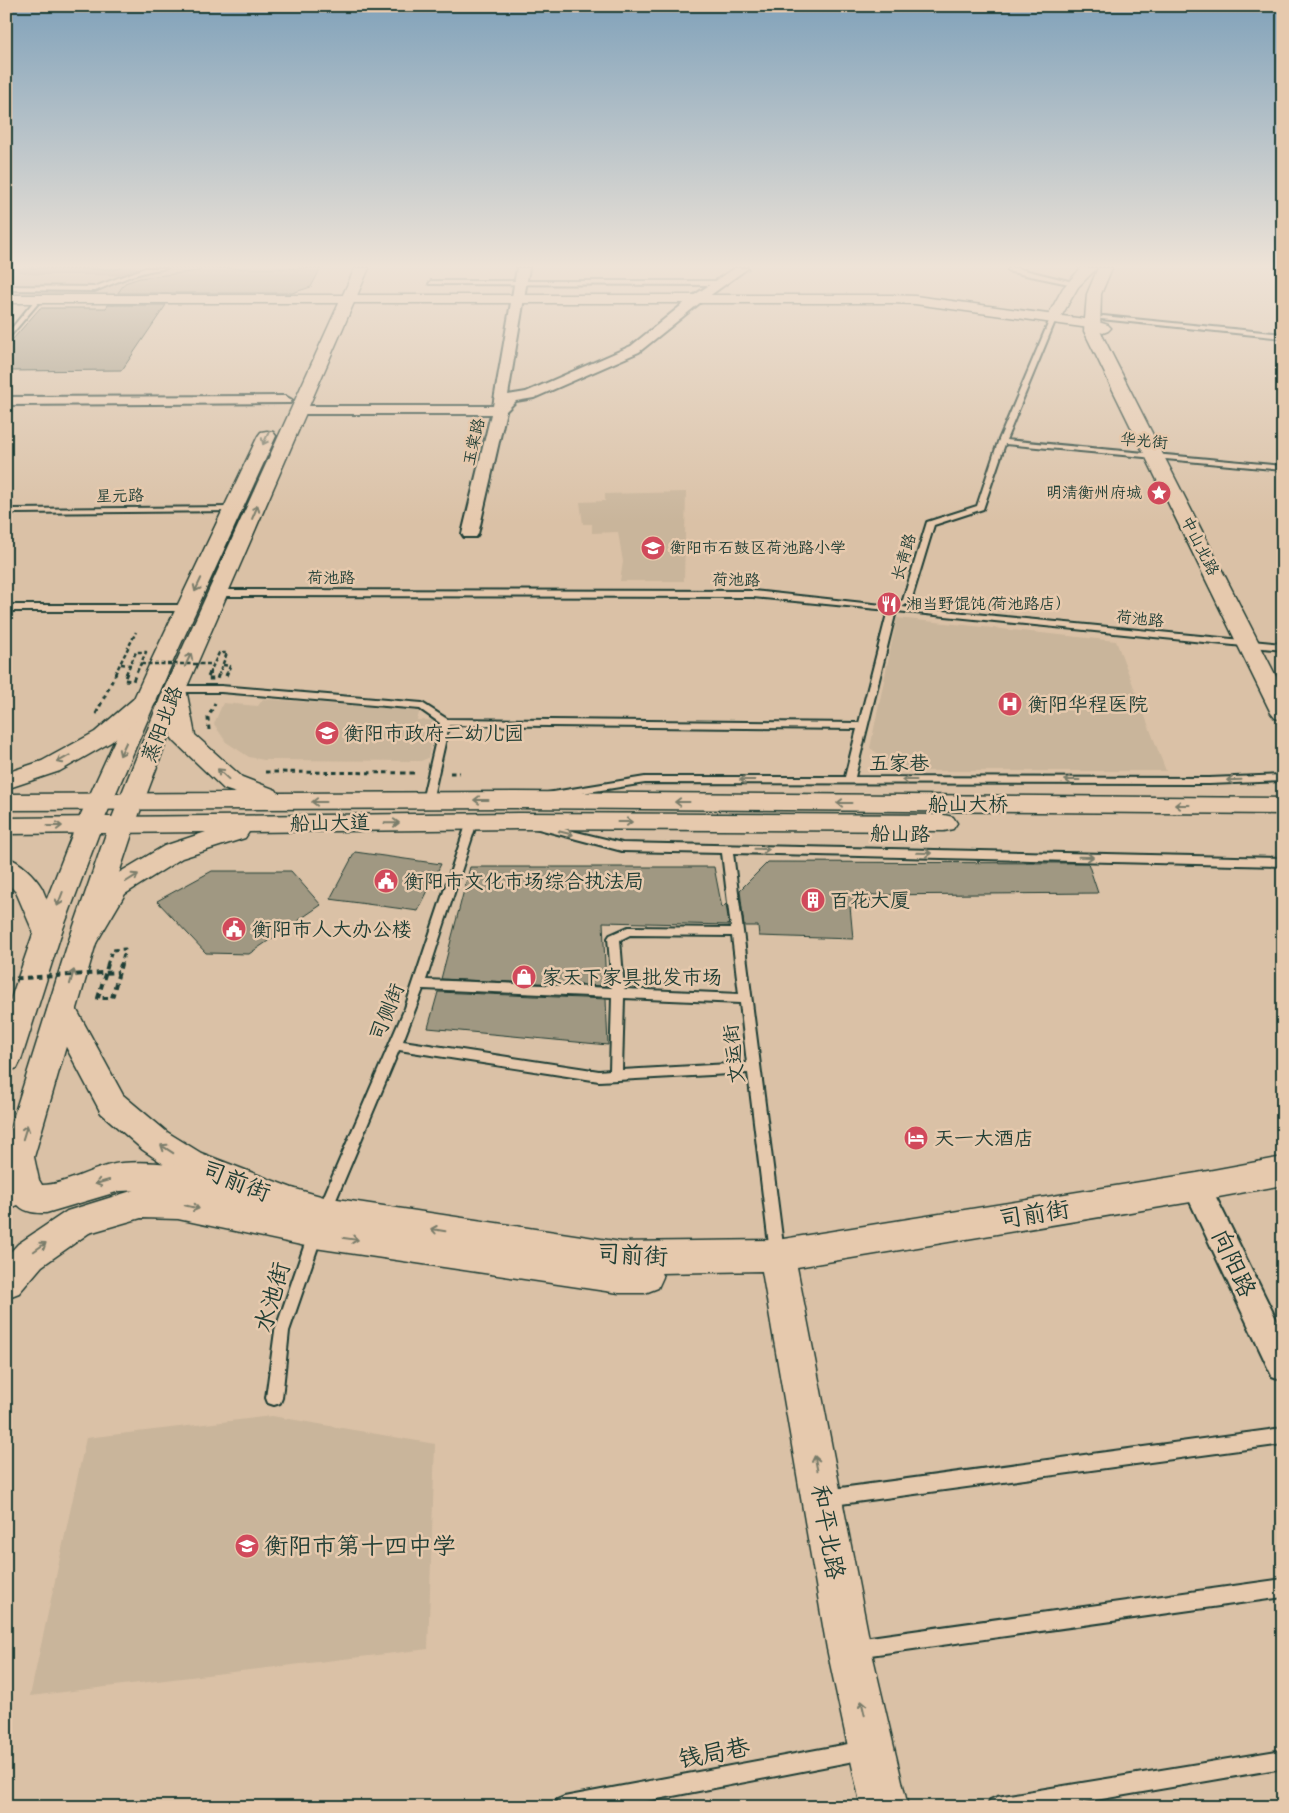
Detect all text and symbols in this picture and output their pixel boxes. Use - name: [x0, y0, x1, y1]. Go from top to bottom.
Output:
- street label: 玉棠路: [459, 416, 489, 468]
- street label: 华光街: [1119, 429, 1169, 453]
- one-way arrow: [261, 430, 271, 445]
- place icon: 明清衡州府城: [1146, 480, 1172, 506]
- place label: 明清衡州府城: [1046, 483, 1142, 503]
- street label: 星元路: [96, 486, 144, 506]
- one-way arrow: [250, 505, 260, 520]
- street label: 中山北路: [1177, 513, 1223, 579]
- street label: 长青路: [887, 531, 921, 583]
- school or university icon: 衡阳市石鼓区荷池路小学: [640, 535, 666, 561]
- place label: 衡阳市石鼓区荷池路小学: [670, 538, 846, 558]
- street label: 荷池路: [307, 568, 355, 588]
- street label: 荷池路: [712, 570, 760, 590]
- one-way arrow: [192, 578, 202, 593]
- restaurant icon: 湘当野馄饨(荷池路店）: [876, 591, 902, 617]
- place label: 湘当野馄饨(荷池路店）: [906, 594, 1071, 614]
- street label: 荷池路: [1115, 607, 1165, 631]
- one-way arrow: [184, 653, 193, 668]
- street label: 蒸阳北路: [136, 681, 188, 766]
- hospital icon: 衡阳华程医院: [997, 691, 1023, 717]
- place label: 衡阳华程医院: [1028, 692, 1148, 717]
- school or university icon: 衡阳市政府二幼儿园: [314, 720, 340, 746]
- place label: 衡阳市政府二幼儿园: [344, 721, 524, 746]
- one-way arrow: [118, 741, 127, 756]
- street label: 五家巷: [869, 751, 930, 776]
- one-way arrow: [56, 754, 71, 764]
- one-way arrow: [217, 768, 230, 780]
- one-way arrow: [739, 775, 755, 785]
- one-way arrow: [901, 775, 918, 785]
- one-way arrow: [1064, 775, 1080, 785]
- one-way arrow: [1226, 775, 1242, 784]
- street label: 船山大桥: [928, 792, 1008, 817]
- one-way arrow: [473, 796, 489, 805]
- one-way arrow: [311, 797, 327, 807]
- one-way arrow: [674, 797, 690, 807]
- one-way arrow: [836, 798, 852, 808]
- one-way arrow: [1174, 800, 1190, 810]
- street label: 船山大道: [290, 810, 370, 836]
- one-way arrow: [616, 817, 633, 827]
- one-way arrow: [384, 818, 400, 828]
- one-way arrow: [46, 821, 63, 831]
- street label: 船山路: [870, 821, 931, 847]
- one-way arrow: [557, 829, 573, 838]
- one-way arrow: [753, 844, 769, 854]
- one-way arrow: [916, 849, 932, 858]
- one-way arrow: [1078, 853, 1094, 862]
- public building icon: 衡阳市文化市场综合执法局: [373, 868, 399, 894]
- place label: 衡阳市文化市场综合执法局: [404, 869, 644, 894]
- one-way arrow: [124, 873, 138, 883]
- building icon: 百花大厦: [800, 887, 826, 913]
- place label: 百花大厦: [830, 888, 910, 913]
- one-way arrow: [55, 891, 64, 906]
- public building icon: 衡阳市人大办公楼: [221, 916, 247, 942]
- place label: 衡阳市人大办公楼: [252, 917, 412, 942]
- shop icon: 家天下家具批发市场: [511, 964, 537, 990]
- place label: 家天下家具批发市场: [542, 965, 722, 990]
- one-way arrow: [68, 969, 77, 985]
- street label: 司侧街: [364, 980, 410, 1044]
- street label: 文运街: [718, 1023, 750, 1085]
- one-way arrow: [21, 1125, 31, 1141]
- hotel icon: 天一大酒店: [903, 1125, 929, 1151]
- place label: 天一大酒店: [934, 1126, 1034, 1151]
- one-way arrow: [161, 1144, 175, 1154]
- street label: 司前街: [197, 1154, 275, 1208]
- one-way arrow: [94, 1177, 110, 1187]
- street label: 司前街: [996, 1194, 1072, 1234]
- one-way arrow: [183, 1202, 199, 1212]
- street label: 向阳路: [1205, 1224, 1263, 1302]
- one-way arrow: [430, 1225, 446, 1235]
- one-way arrow: [343, 1234, 359, 1244]
- street label: 司前街: [595, 1238, 669, 1272]
- one-way arrow: [33, 1242, 47, 1252]
- street label: 水池街: [248, 1258, 296, 1336]
- one-way arrow: [810, 1455, 820, 1471]
- street label: 和平北路: [805, 1482, 851, 1582]
- place label: 衡阳市第十四中学: [264, 1531, 456, 1561]
- school or university icon: 衡阳市第十四中学: [234, 1533, 260, 1559]
- one-way arrow: [858, 1701, 867, 1717]
- street label: 钱局巷: [676, 1731, 752, 1775]

